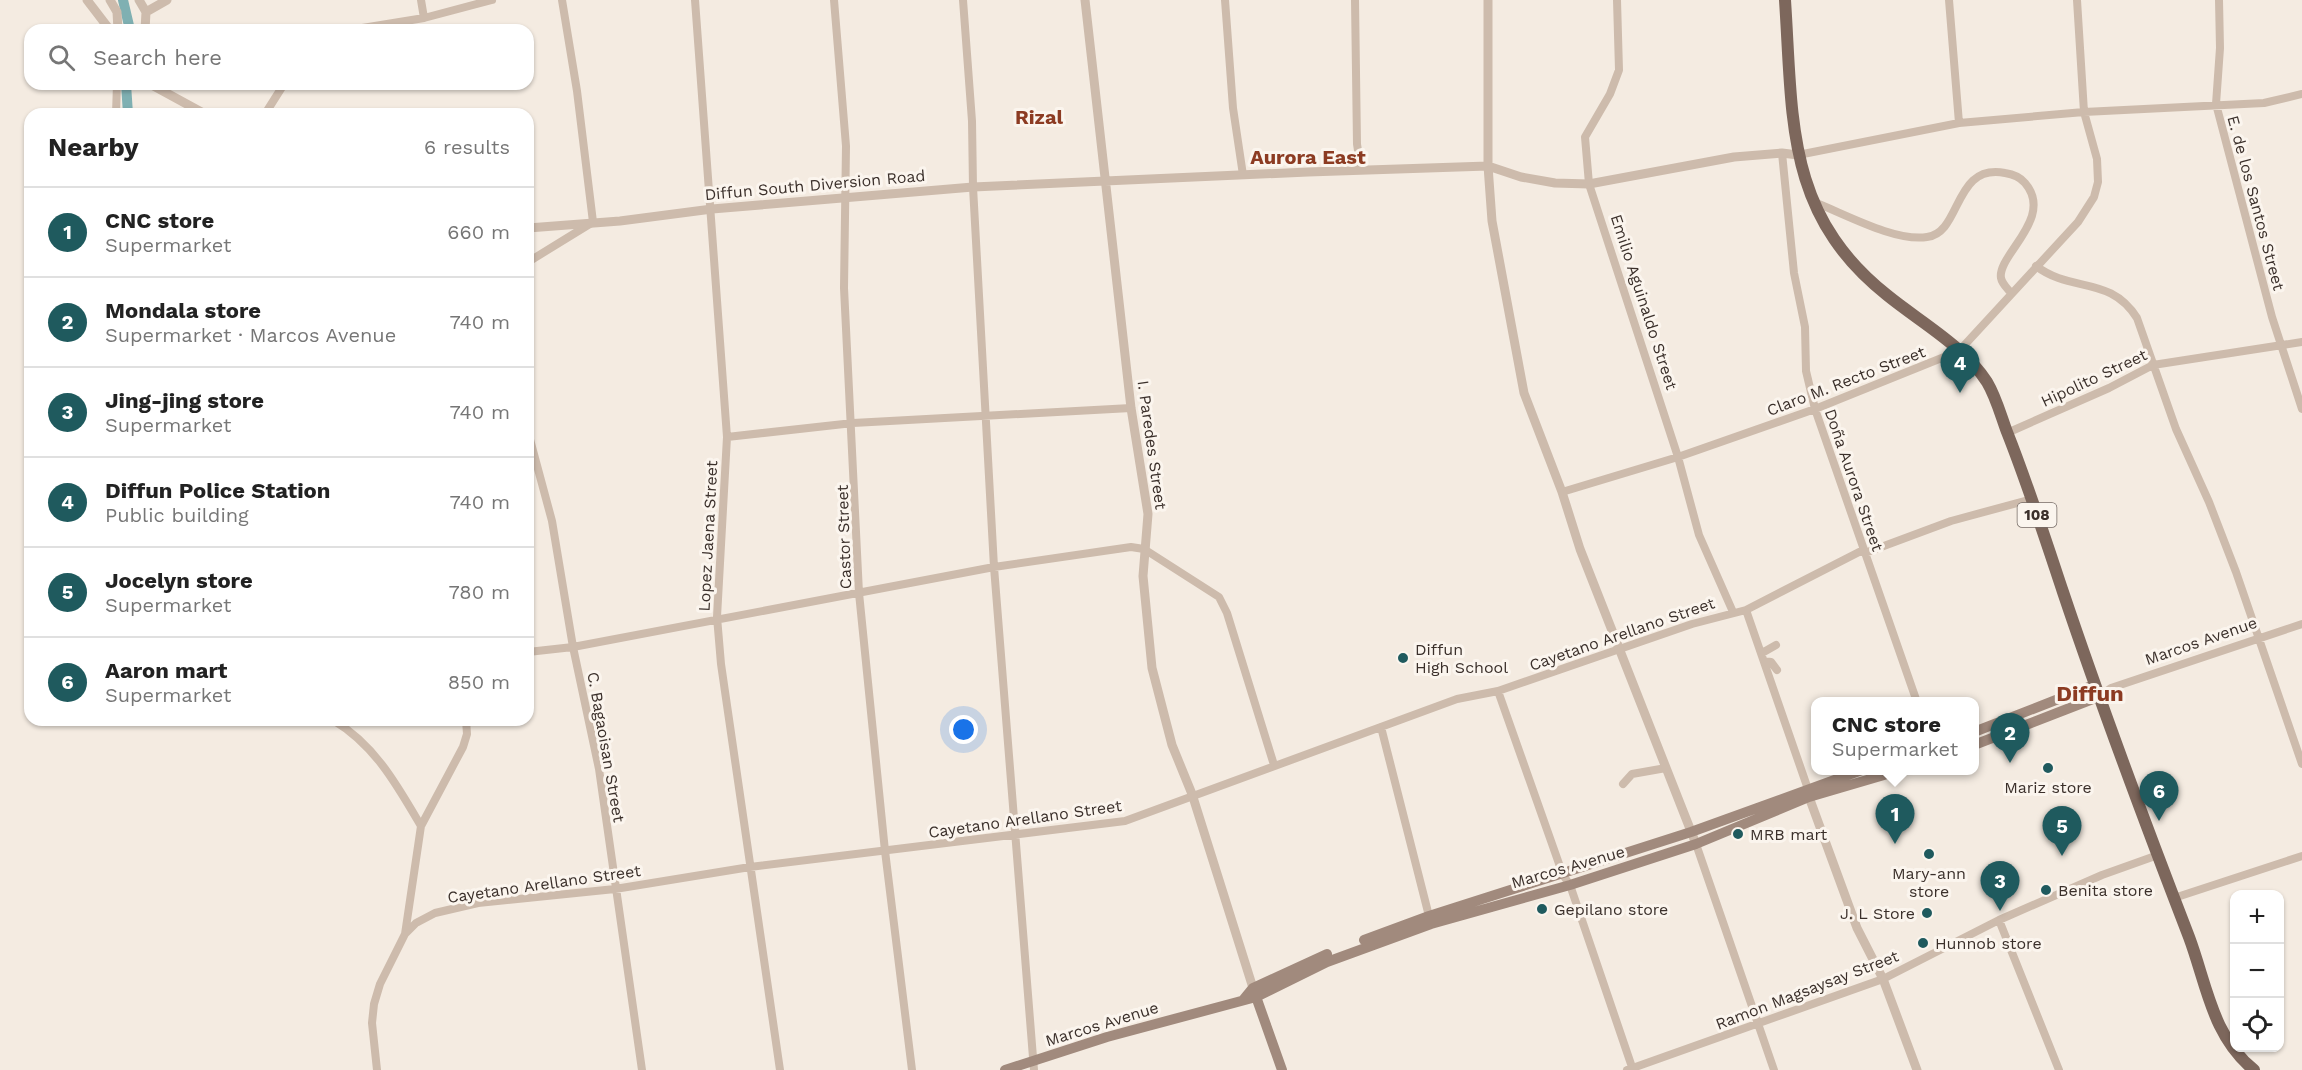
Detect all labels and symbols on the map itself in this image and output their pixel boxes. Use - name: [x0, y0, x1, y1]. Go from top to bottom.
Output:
- district label: Rizal: [1015, 105, 1063, 129]
- street label: E. de los Santos Street: [2223, 113, 2289, 293]
- district label: Aurora East: [1250, 145, 1366, 169]
- street label: Diffun South Diversion Road: [704, 166, 926, 204]
- street label: Emilio Aguinaldo Street: [1607, 212, 1681, 393]
- street label: Claro M. Recto Street: [1764, 342, 1928, 420]
- pin: 4: [1940, 344, 1980, 393]
- street label: Hipolito Street: [2038, 345, 2150, 411]
- street label: I. Paredes Street: [1134, 379, 1170, 511]
- street label: Doña Aurora Street: [1821, 406, 1887, 554]
- street label: Lopez Jaena Street: [695, 460, 721, 612]
- street label: Castor Street: [833, 484, 855, 590]
- road number: 108: [2018, 503, 2056, 527]
- street label: Cayetano Arellano Street: [1527, 593, 1718, 675]
- street label: Marcos Avenue: [2142, 613, 2260, 669]
- place label: Diffun High School: [1415, 640, 1508, 677]
- marker: Diffun High School: [1396, 651, 1410, 665]
- street label: C. Bagaoisan Street: [583, 670, 629, 824]
- district label: Diffun: [2056, 681, 2124, 706]
- pin: 2: [1990, 714, 2030, 763]
- your location: [949, 715, 978, 744]
- marker: Mariz store: [2041, 761, 2055, 775]
- pin: 6: [2140, 772, 2178, 821]
- place label: Mariz store: [2004, 778, 2092, 797]
- pin: 1: [1876, 794, 1914, 844]
- street label: Cayetano Arellano Street: [927, 796, 1123, 842]
- pin: 5: [2042, 806, 2082, 856]
- place label: MRB mart: [1750, 825, 1828, 844]
- marker: MRB mart: [1731, 827, 1745, 841]
- street label: Marcos Avenue: [1509, 842, 1627, 892]
- marker: Mary-ann store: [1922, 847, 1936, 861]
- street label: Cayetano Arellano Street: [446, 861, 642, 907]
- pin: 3: [1980, 862, 2020, 911]
- place label: Mary-ann store: [1892, 864, 1966, 901]
- place label: Benita store: [2058, 881, 2153, 900]
- marker: Benita store: [2039, 883, 2053, 897]
- place label: Gepilano store: [1554, 900, 1668, 919]
- marker: Gepilano store: [1535, 902, 1549, 916]
- place label: J. L Store: [1840, 904, 1915, 923]
- marker: J. L Store: [1920, 906, 1934, 920]
- place label: Hunnob store: [1935, 934, 2042, 953]
- marker: Hunnob store: [1916, 936, 1930, 950]
- street label: Ramon Magsaysay Street: [1713, 946, 1902, 1034]
- street label: Marcos Avenue: [1043, 998, 1161, 1050]

